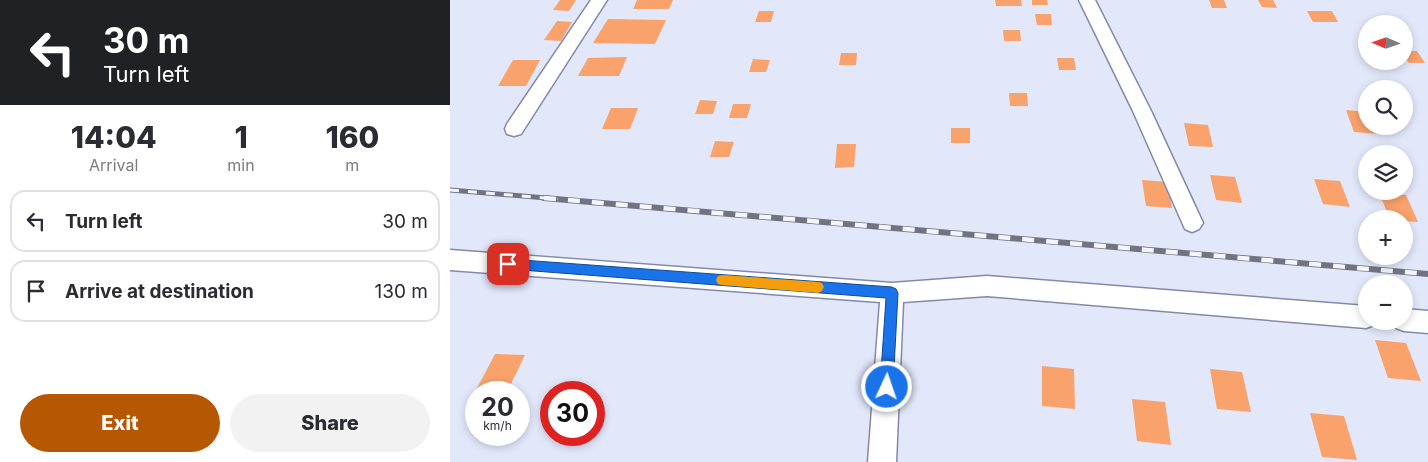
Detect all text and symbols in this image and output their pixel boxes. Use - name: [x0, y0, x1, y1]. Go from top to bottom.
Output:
- north arrow: [1358, 15, 1412, 70]
- map controls: [1358, 15, 1413, 330]
- text: 30 m: [103, 19, 189, 61]
- icon: left: [20, 20, 85, 85]
- text: Turn left: [103, 61, 189, 87]
- button: search: [1358, 80, 1413, 135]
- text: 14:04: [71, 119, 157, 155]
- text: 1: [234, 119, 248, 155]
- text: 160: [325, 119, 379, 155]
- button: layers: [1358, 145, 1413, 200]
- text: Arrival: [89, 155, 138, 175]
- text: min: [227, 155, 255, 175]
- text: m: [345, 155, 359, 175]
- icon: left: [22, 207, 50, 235]
- text: Turn left: [65, 210, 143, 233]
- text: 30 m: [382, 210, 428, 233]
- button: +: [1358, 210, 1413, 265]
- pin: [487, 243, 529, 285]
- icon: arrive: [494, 250, 522, 278]
- button: −: [1358, 275, 1413, 330]
- icon: arrive: [22, 277, 50, 305]
- text: Arrive at destination: [65, 280, 254, 303]
- text: 130 m: [375, 280, 428, 303]
- position arrow: [860, 360, 912, 412]
- speed limit sign: 30: [540, 381, 605, 446]
- text: 20: [481, 392, 514, 422]
- button: Exit: [20, 394, 220, 452]
- button: Share: [230, 394, 430, 452]
- text: km/h: [483, 418, 512, 433]

